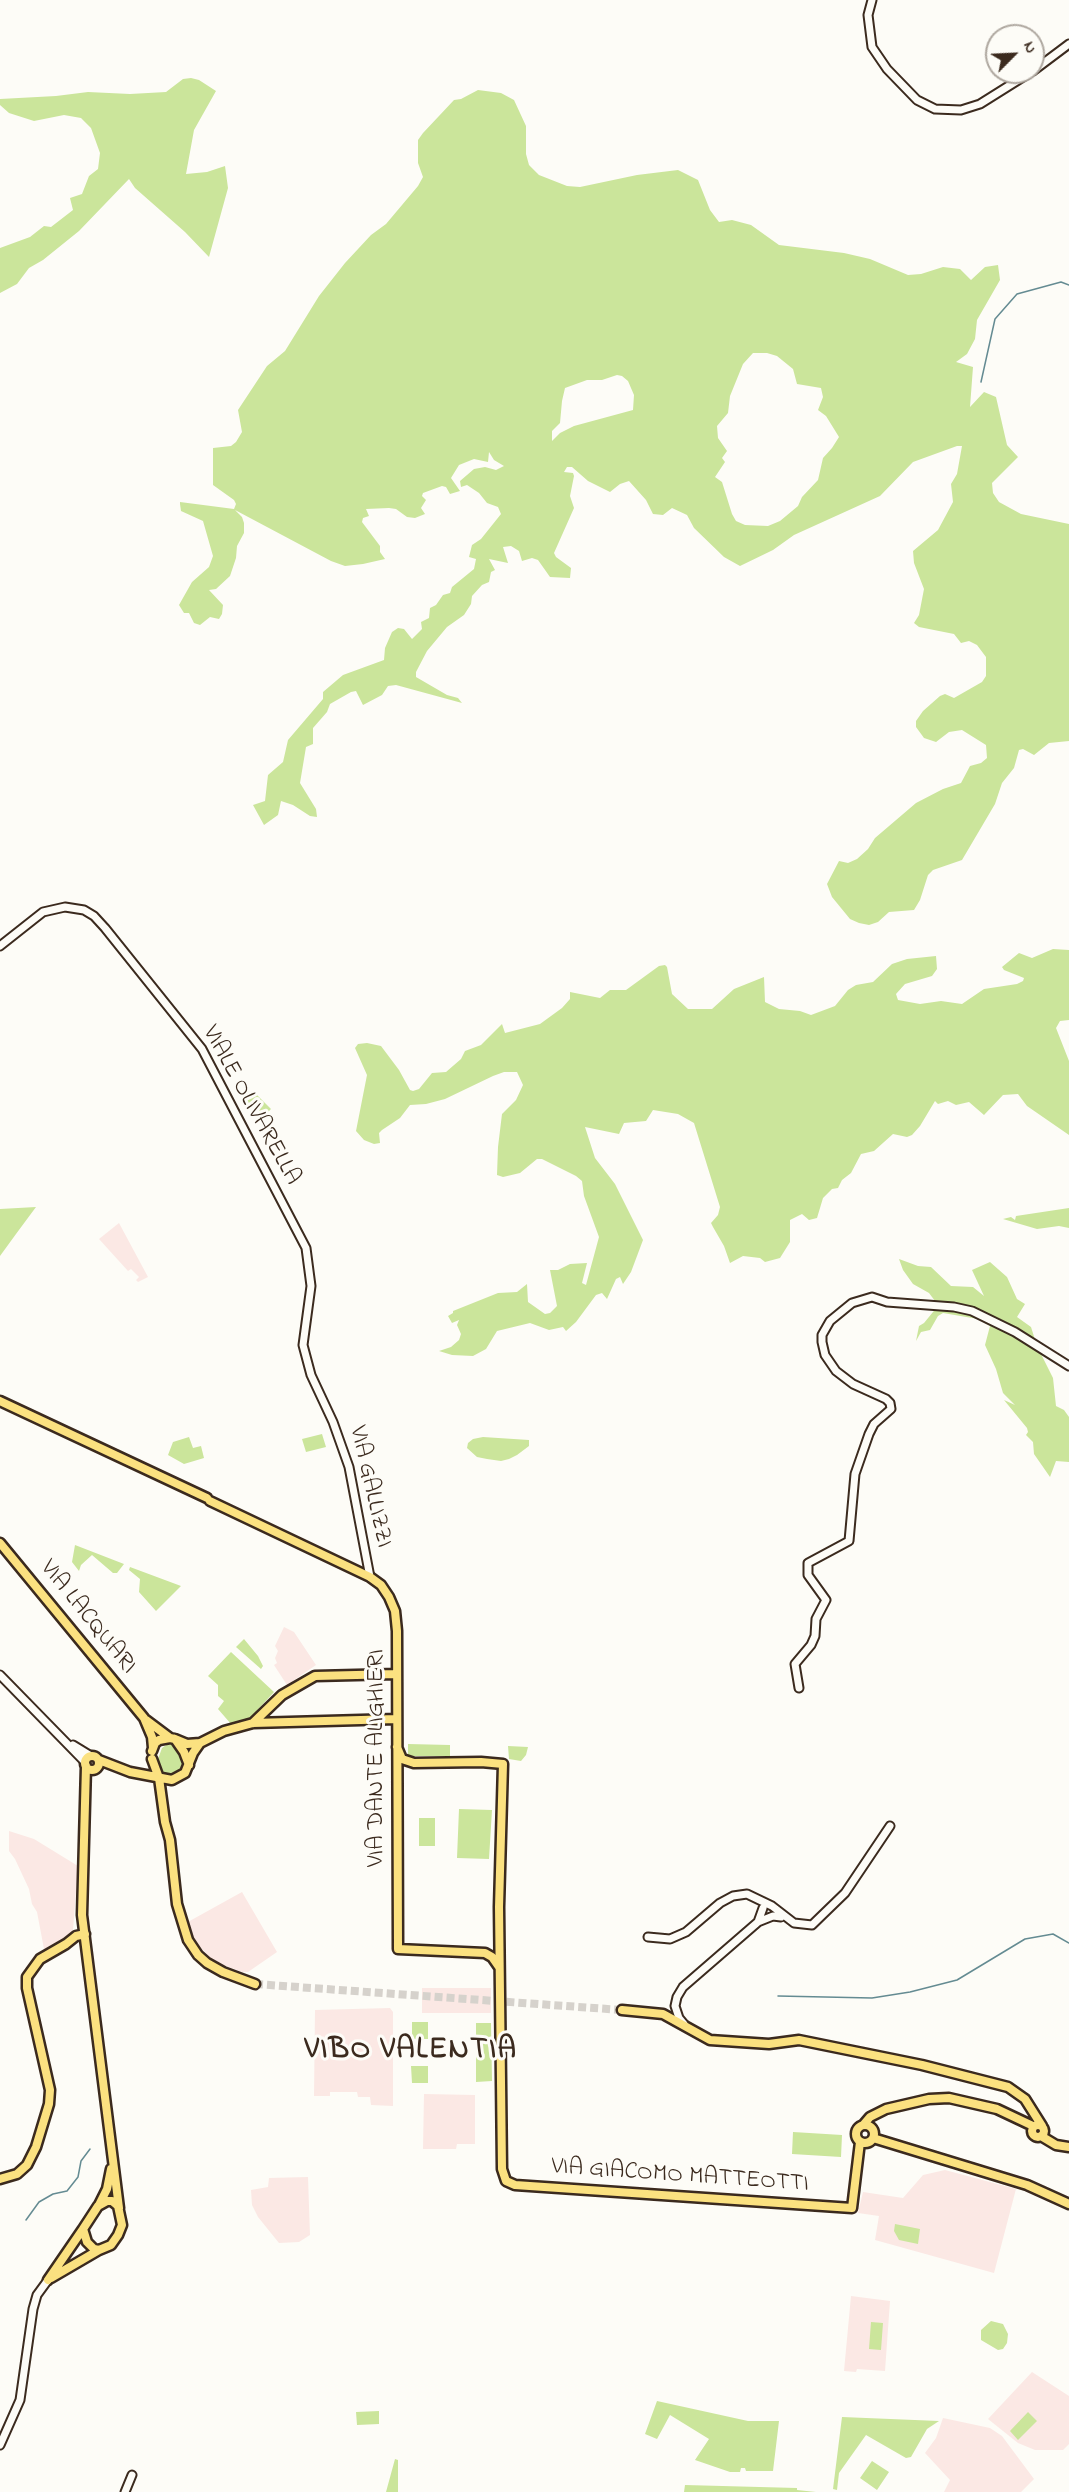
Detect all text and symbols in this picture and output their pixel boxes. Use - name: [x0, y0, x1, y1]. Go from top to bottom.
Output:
- north arrow: [985, 24, 1045, 84]
- text: N: [1016, 38, 1043, 57]
- street label: VIALE OLIVARELLA: [194, 1021, 306, 1191]
- street label: VIA GALLIZZI: [341, 1423, 397, 1551]
- street label: VIA LACQUARI: [32, 1555, 142, 1681]
- street label: VIA DANTE ALIGHIERI: [364, 1649, 392, 1867]
- district label: VIBO VALENTIA: [305, 2034, 517, 2070]
- street label: VIA GIACOMO MATTEOTTI: [550, 2154, 810, 2200]

